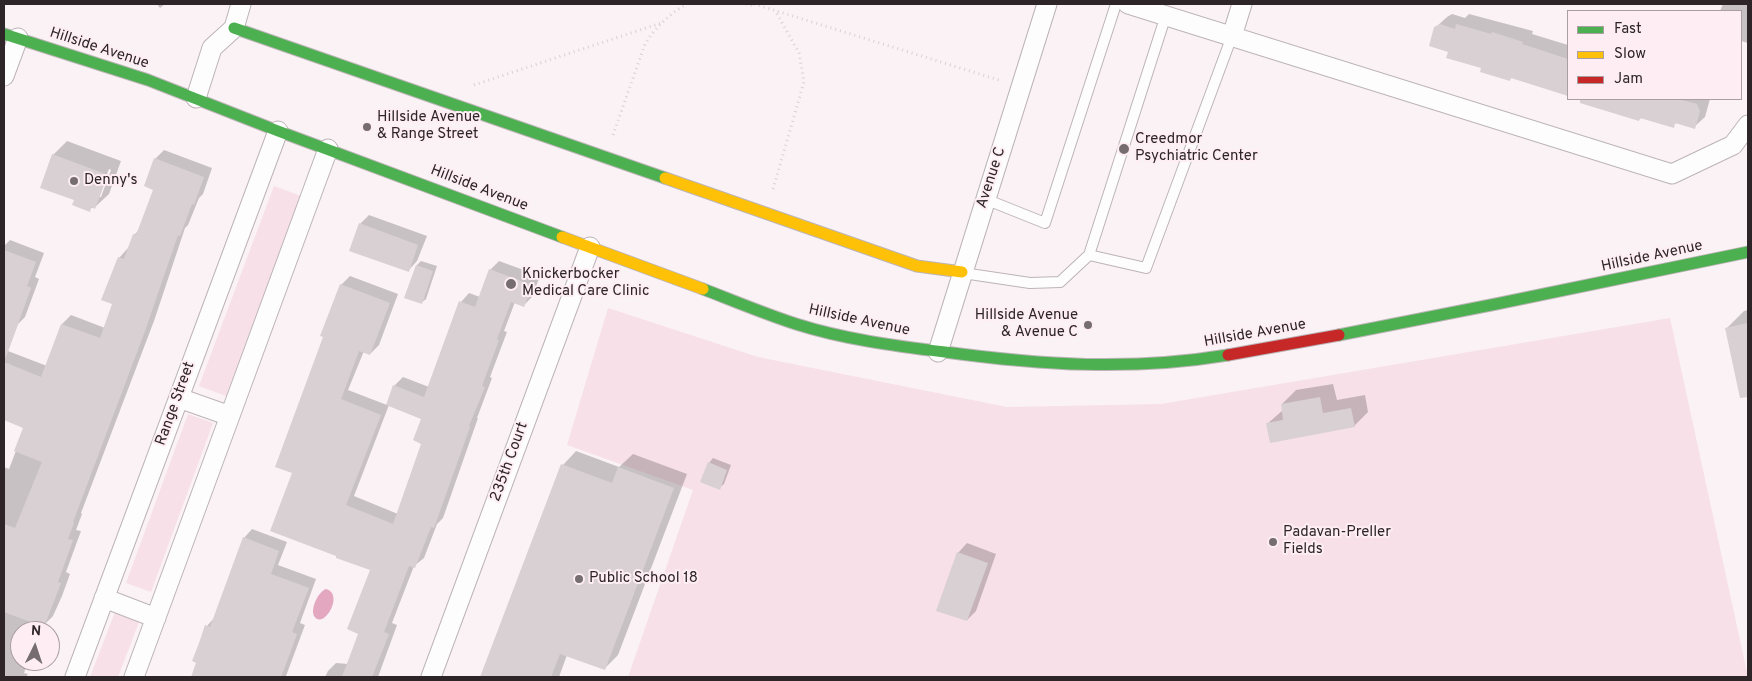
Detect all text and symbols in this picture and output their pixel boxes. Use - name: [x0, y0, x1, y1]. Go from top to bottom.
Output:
- legend: [1567, 10, 1742, 100]
- text: Fast: [1614, 20, 1642, 39]
- street label: Hillside Avenue: [47, 24, 151, 74]
- text: Slow: [1614, 45, 1646, 64]
- text: Jam: [1614, 70, 1643, 89]
- place label: Hillside Avenue & Range Street: [377, 109, 480, 144]
- marker: Hillside Avenue & Range Street: [361, 121, 373, 133]
- place label: Creedmor Psychiatric Center: [1135, 131, 1258, 166]
- marker: Creedmor Psychiatric Center: [1117, 142, 1131, 156]
- street label: Avenue C: [974, 145, 1010, 211]
- street label: Hillside Avenue: [428, 162, 530, 216]
- place label: Denny's: [84, 172, 138, 190]
- marker: Denny's: [68, 175, 80, 187]
- street label: Hillside Avenue: [1600, 237, 1704, 277]
- place label: Knickerbocker Medical Care Clinic: [522, 266, 649, 301]
- marker: Knickerbocker Medical Care Clinic: [504, 277, 518, 291]
- street label: Hillside Avenue: [807, 301, 911, 341]
- place label: Hillside Avenue & Avenue C: [975, 307, 1078, 342]
- street label: Hillside Avenue: [1203, 316, 1307, 352]
- marker: Hillside Avenue & Avenue C: [1082, 319, 1094, 331]
- street label: Range Street: [153, 360, 199, 448]
- street label: 235th Court: [487, 420, 533, 504]
- place label: Padavan-Preller Fields: [1283, 524, 1391, 559]
- marker: Padavan-Preller Fields: [1267, 536, 1279, 548]
- place label: Public School 18: [589, 570, 698, 588]
- marker: Public School 18: [573, 573, 585, 585]
- north arrow: [10, 621, 60, 671]
- text: N: [30, 623, 42, 640]

